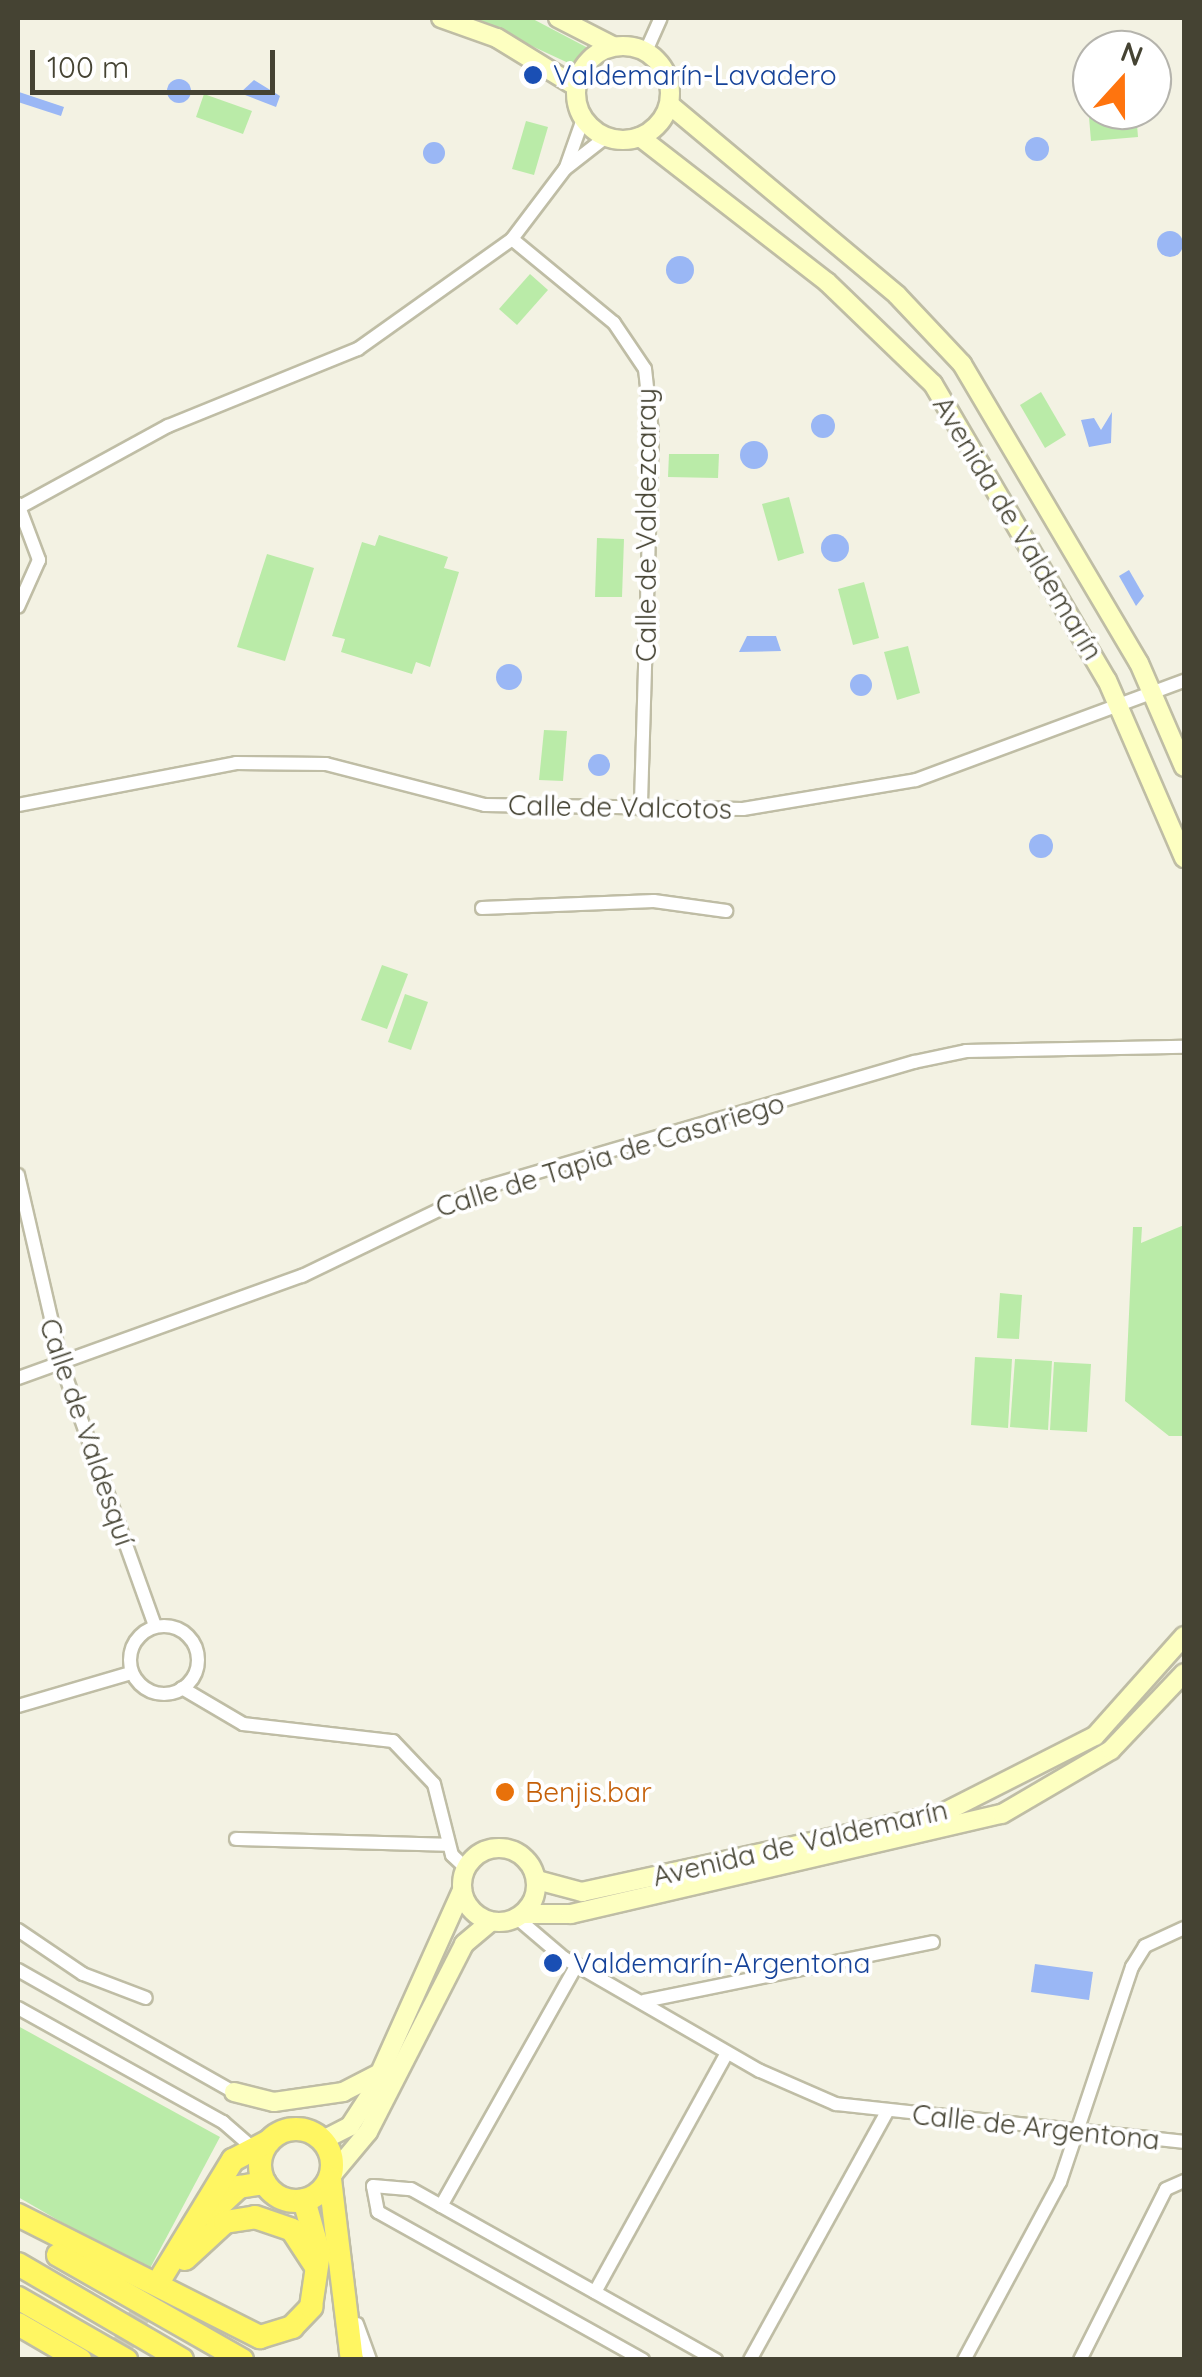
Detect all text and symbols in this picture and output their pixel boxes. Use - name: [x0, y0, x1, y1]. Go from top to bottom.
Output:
- scale bar: [35, 30, 280, 92]
- north arrow: [1072, 30, 1172, 130]
- text: N: [1116, 33, 1148, 73]
- text: 100 m: [47, 48, 129, 86]
- place label: Valdemarín-Lavadero: [553, 58, 837, 92]
- marker: Valdemarín-Lavadero: [522, 64, 544, 86]
- street label: Calle de Valdezcaray: [629, 388, 663, 662]
- street label: Avenida de Valdemarín: [926, 390, 1110, 666]
- street label: Calle de Valcotos: [508, 788, 732, 826]
- street label: Calle de Tapia de Casariego: [432, 1086, 788, 1224]
- street label: Calle de Valdesquí: [32, 1314, 142, 1550]
- place label: Benjis.bar: [525, 1775, 652, 1809]
- marker: Benjis.bar: [494, 1781, 516, 1803]
- street label: Avenida de Valdemarín: [649, 1793, 951, 1893]
- place label: Valdemarín-Argentona: [573, 1946, 870, 1980]
- marker: Valdemarín-Argentona: [542, 1952, 564, 1974]
- street label: Calle de Argentona: [911, 2097, 1161, 2157]

